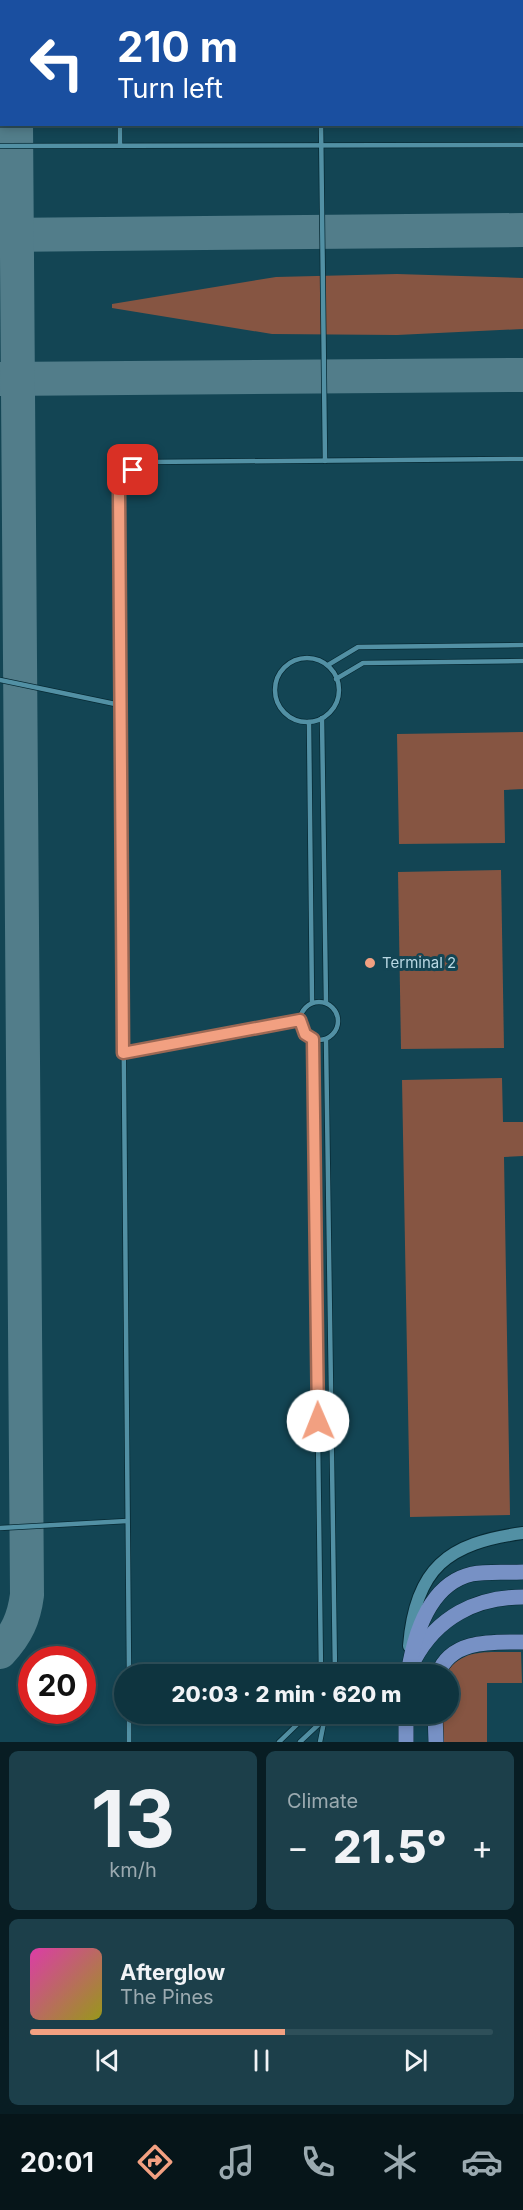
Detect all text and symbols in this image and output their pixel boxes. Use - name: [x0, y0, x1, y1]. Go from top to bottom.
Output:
- text: 210 m: [117, 21, 238, 72]
- icon: left: [18, 24, 96, 102]
- text: Turn left: [117, 72, 223, 105]
- pin: [107, 444, 158, 495]
- icon: arrive: [116, 453, 149, 486]
- place label: Terminal 2: [382, 953, 456, 972]
- marker: Terminal 2: [363, 956, 377, 970]
- position arrow: [286, 1389, 350, 1453]
- speed limit sign: 20: [18, 1646, 96, 1724]
- text: 20:03 · 2 min · 620 m: [172, 1681, 401, 1707]
- text: 13: [91, 1771, 175, 1866]
- text: Climate: [287, 1789, 358, 1813]
- text: 21.5°: [333, 1819, 447, 1874]
- text: −: [287, 1827, 309, 1867]
- text: +: [471, 1827, 493, 1867]
- text: km/h: [109, 1858, 157, 1882]
- text: Afterglow: [120, 1959, 225, 1985]
- text: The Pines: [120, 1985, 214, 2009]
- icon: previous: [91, 2044, 124, 2077]
- icon: pause: [245, 2044, 278, 2077]
- icon: next: [399, 2044, 432, 2077]
- icon: directions: [134, 2141, 176, 2183]
- icon: music: [216, 2141, 258, 2183]
- icon: phone: [297, 2141, 339, 2183]
- icon: climate: [379, 2141, 421, 2183]
- icon: car: [461, 2141, 503, 2183]
- text: 20:01: [20, 2146, 94, 2179]

